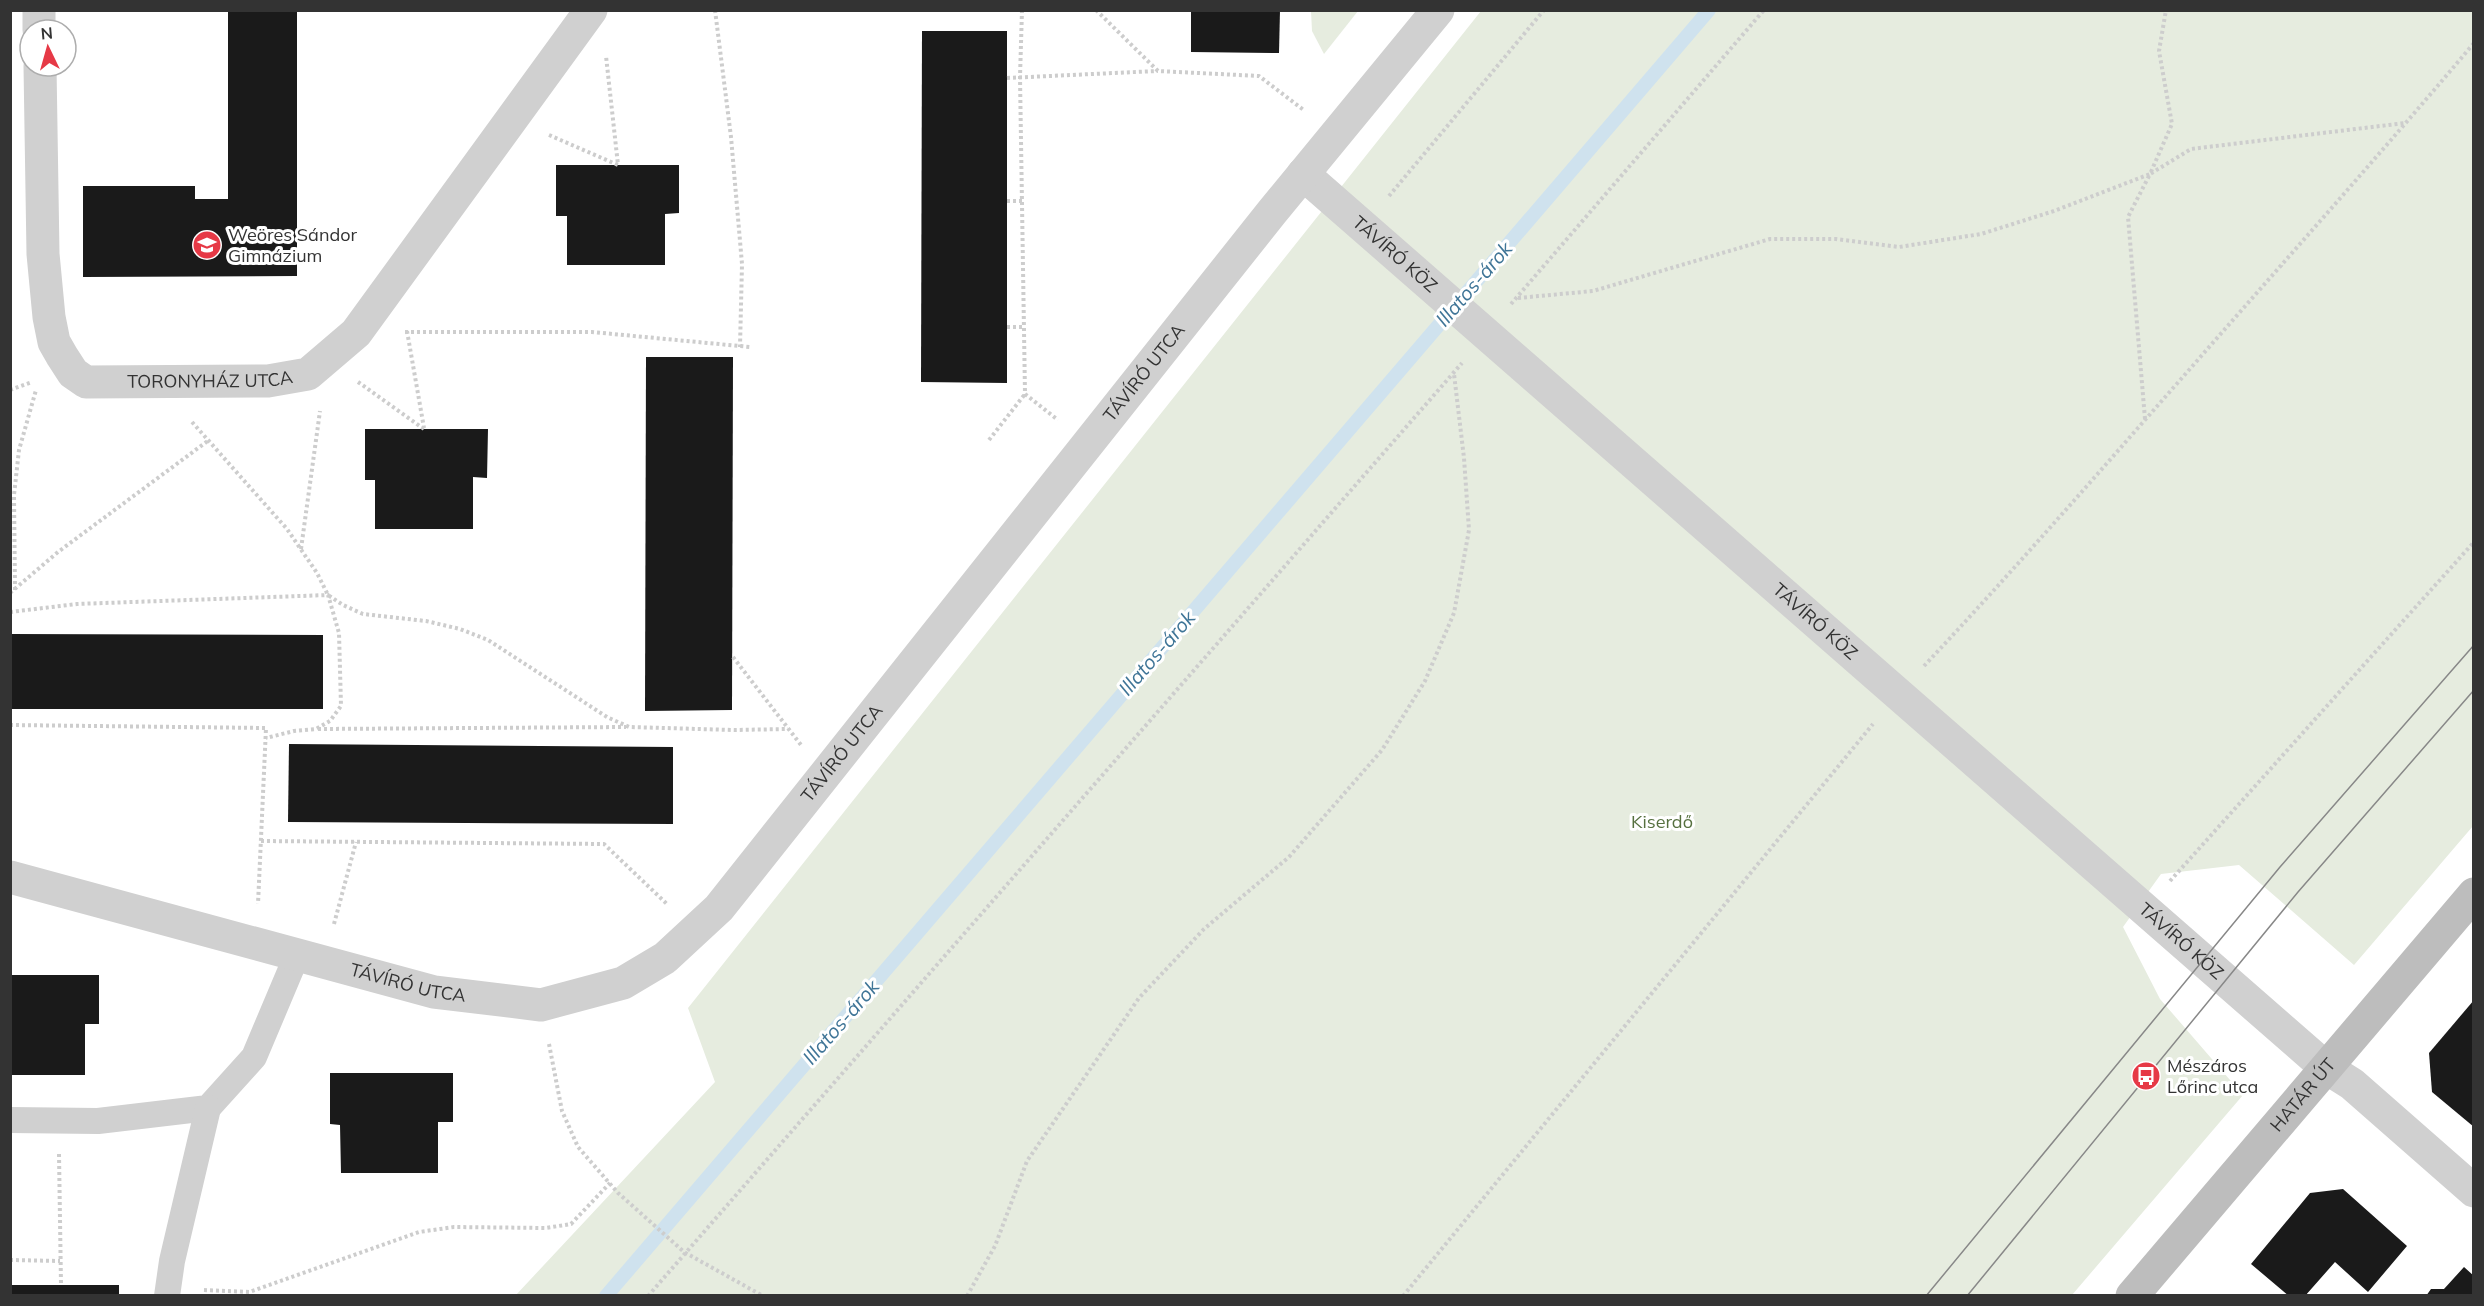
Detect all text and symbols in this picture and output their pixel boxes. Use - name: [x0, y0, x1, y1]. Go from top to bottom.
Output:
- north arrow: [18, 18, 78, 78]
- text: N: [40, 23, 54, 44]
- street label: TÁVÍRÓ KÖZ: [1348, 211, 1443, 297]
- place label: Weöres Sándor Gimnázium: [228, 223, 358, 267]
- school or university icon: Weöres Sándor Gimnázium: [191, 229, 223, 261]
- water label: Illatos-árok: [1430, 236, 1518, 331]
- street label: TÁVÍRÓ UTCA: [1098, 319, 1190, 426]
- street label: TORONYHÁZ UTCA: [127, 365, 294, 393]
- street label: TÁVÍRÓ KÖZ: [1768, 578, 1863, 665]
- water label: Illatos-árok: [1113, 605, 1201, 700]
- street label: TÁVÍRÓ UTCA: [796, 700, 887, 807]
- park label: Kiserdő: [1631, 810, 1693, 833]
- street label: TÁVÍRÓ KÖZ: [2134, 898, 2229, 984]
- street label: TÁVÍRÓ UTCA: [348, 958, 467, 1007]
- water label: Illatos-árok: [797, 974, 885, 1069]
- street label: HATÁR ÚT: [2265, 1053, 2341, 1136]
- place label: Mészáros Lőrinc utca: [2167, 1054, 2258, 1098]
- bus stop icon: Mészáros Lőrinc utca: [2130, 1060, 2162, 1092]

